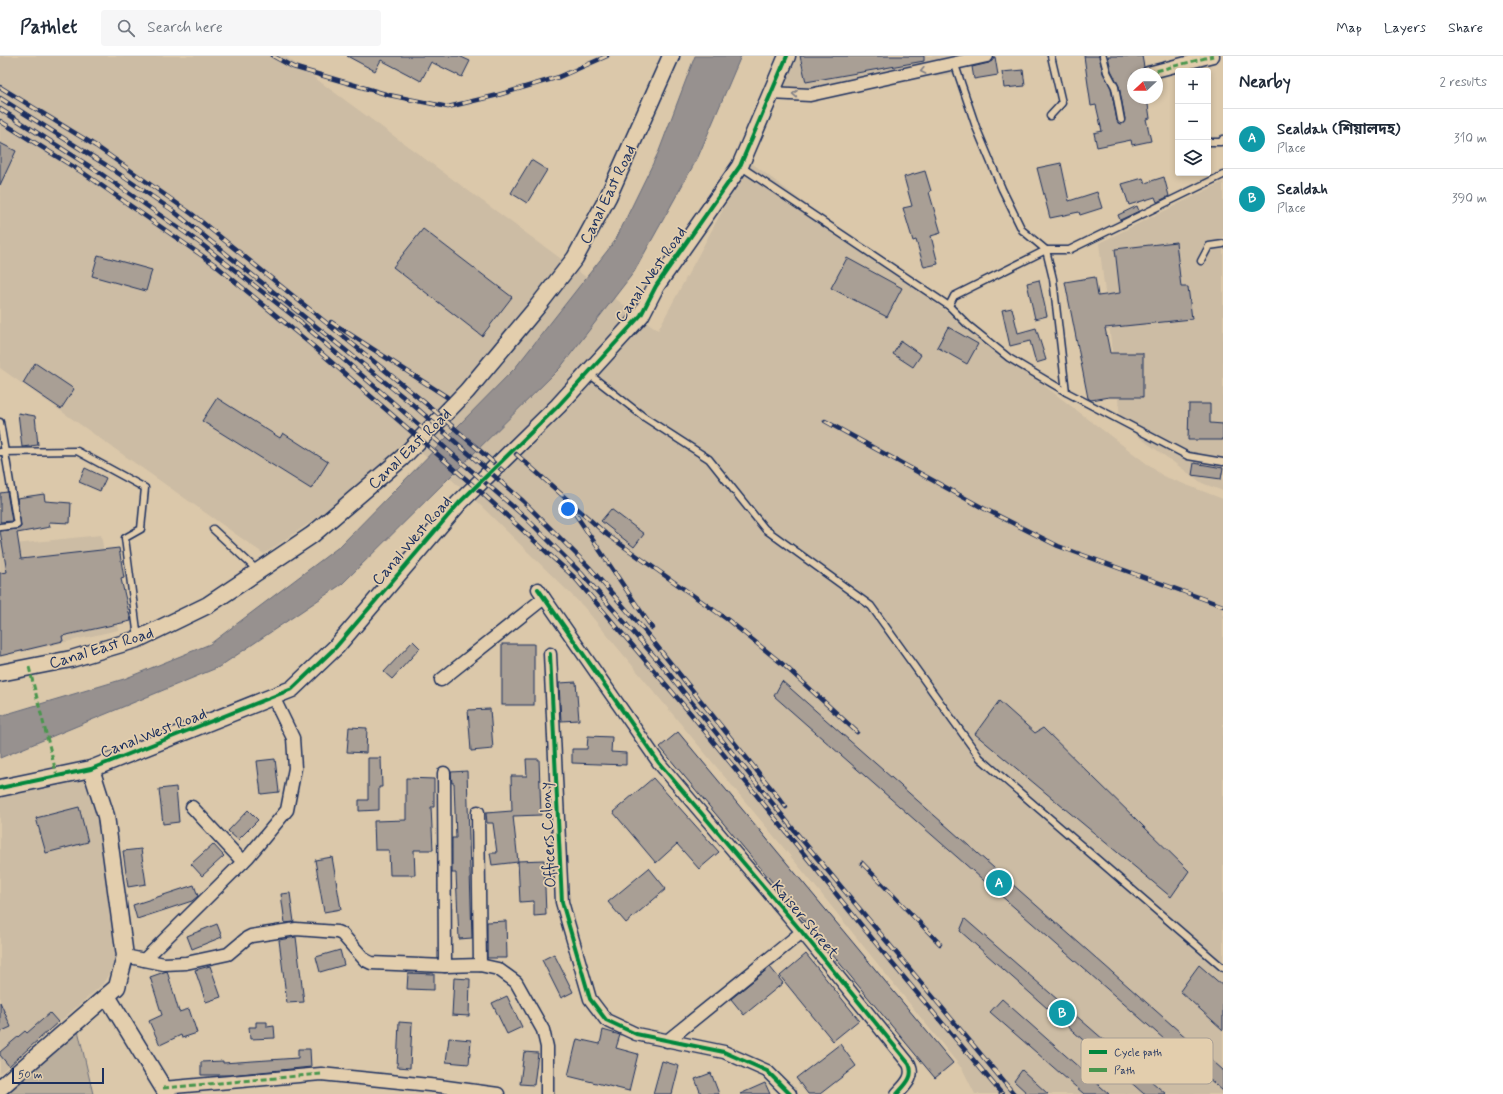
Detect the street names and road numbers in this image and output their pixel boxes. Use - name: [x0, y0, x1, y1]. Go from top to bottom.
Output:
- street label: Canal East Road: [575, 141, 642, 248]
- street label: Canal West Road: [610, 223, 692, 327]
- street label: Canal East Road: [364, 404, 456, 494]
- street label: Canal West Road: [367, 492, 457, 590]
- street label: Canal East Road: [47, 623, 156, 674]
- street label: Canal West Road: [97, 703, 210, 763]
- street label: Officers Colony: [535, 781, 562, 888]
- street label: Kaiser Street: [766, 877, 844, 964]

